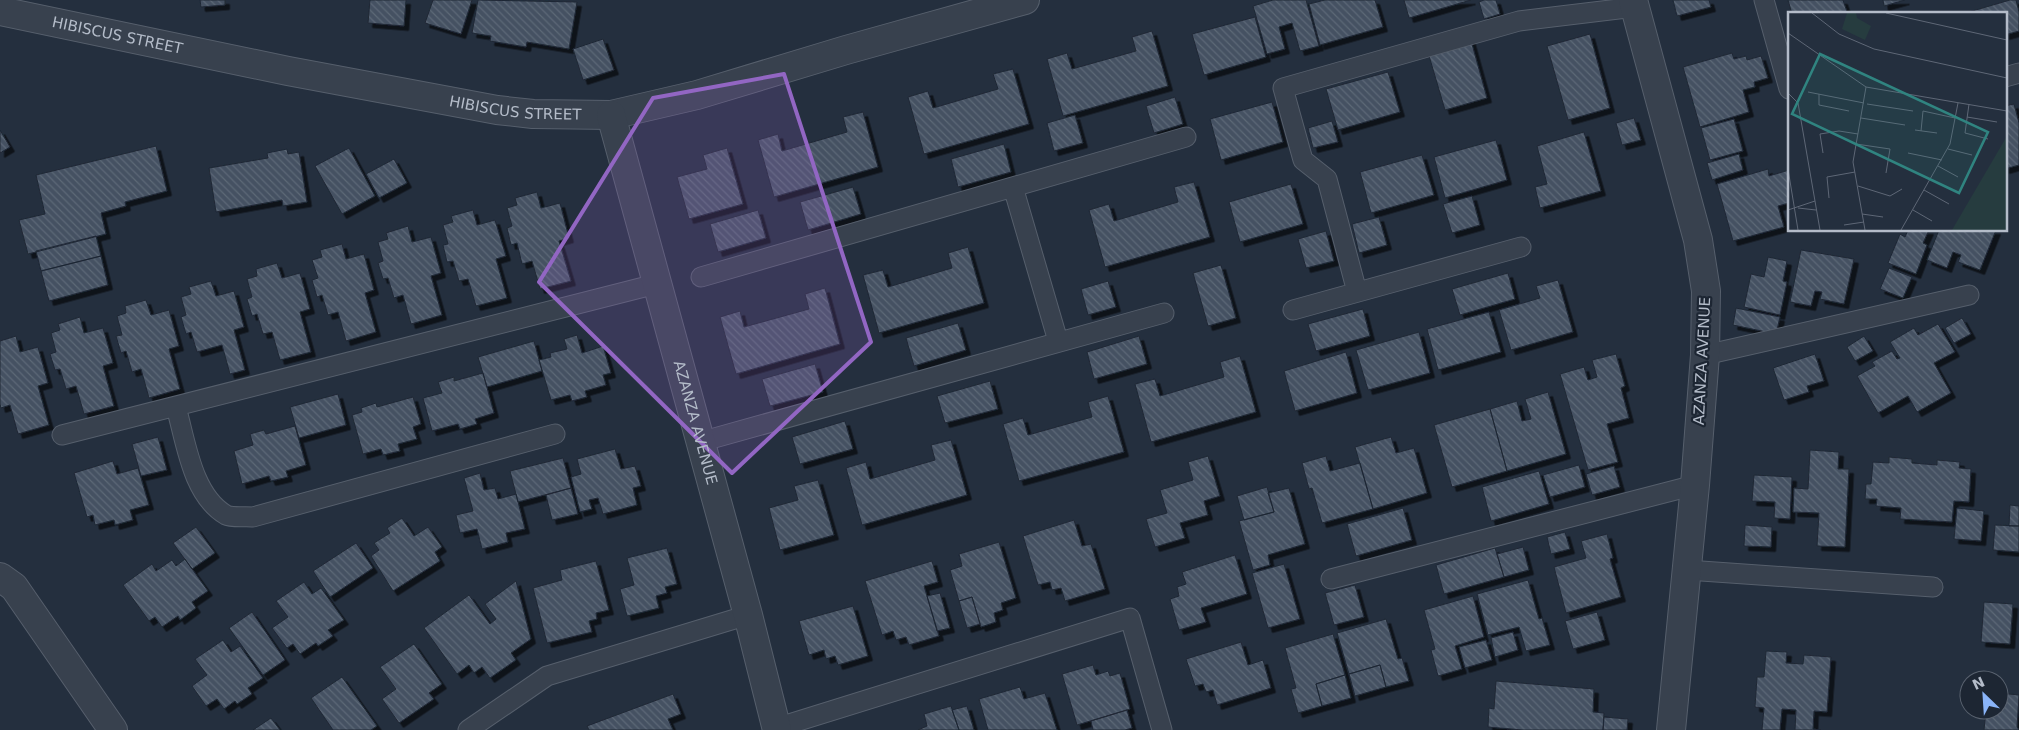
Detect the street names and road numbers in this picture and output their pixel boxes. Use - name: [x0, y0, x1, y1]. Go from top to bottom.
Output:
- street label: HIBISCUS STREET: [51, 13, 185, 58]
- street label: HIBISCUS STREET: [448, 92, 582, 124]
- street label: AZANZA AVENUE: [1690, 297, 1714, 425]
- street label: AZANZA AVENUE: [670, 358, 721, 487]

